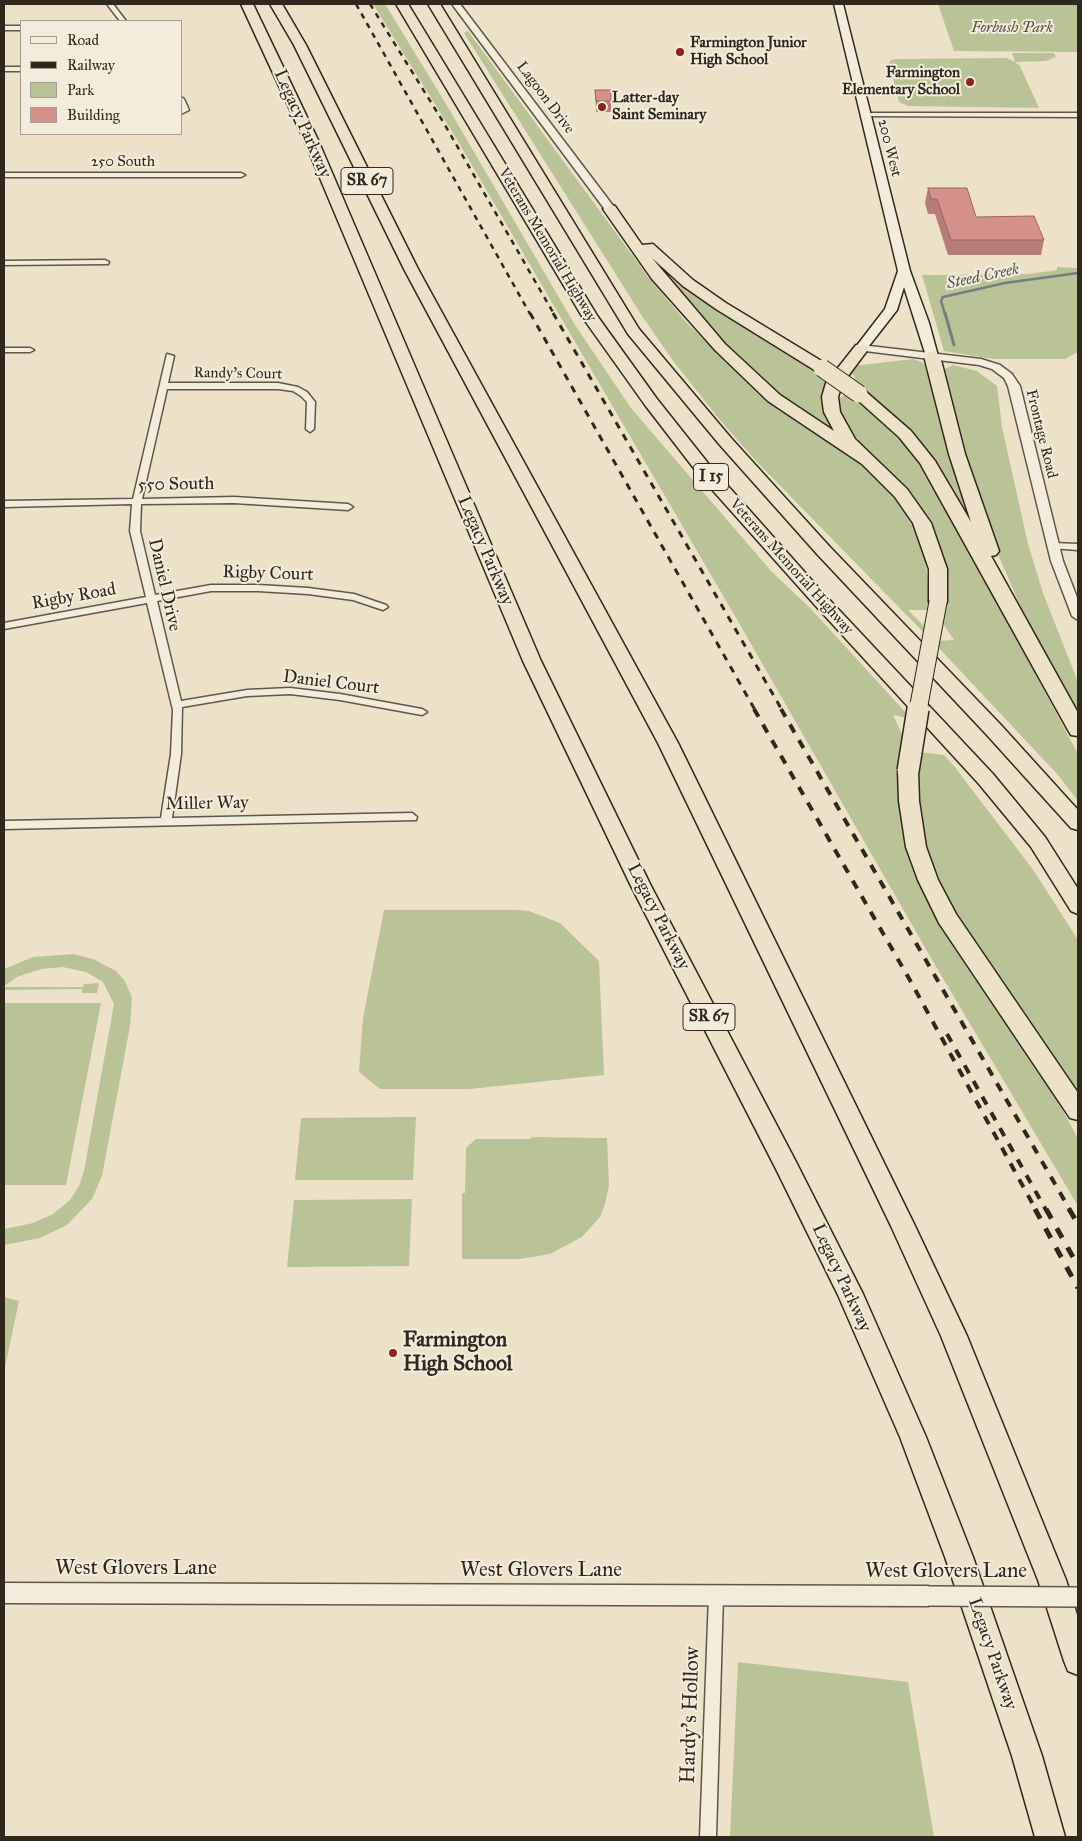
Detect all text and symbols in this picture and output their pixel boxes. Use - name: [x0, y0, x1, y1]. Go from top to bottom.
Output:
- park label: Forbush Park: [971, 19, 1053, 37]
- legend: [20, 20, 182, 135]
- text: Road: [67, 31, 99, 49]
- place label: Farmington Junior High School: [690, 34, 807, 69]
- marker: Farmington Junior High School: [674, 46, 686, 58]
- text: Railway: [67, 56, 115, 74]
- street label: Lagoon Drive: [512, 58, 578, 138]
- place label: Farmington Elementary School: [842, 64, 960, 99]
- street label: Legacy Parkway: [268, 66, 336, 182]
- marker: Farmington Elementary School: [964, 76, 976, 88]
- text: Park: [67, 81, 94, 99]
- place label: Latter-day Saint Seminary: [612, 89, 706, 124]
- marker: Latter-day Saint Seminary: [596, 101, 608, 113]
- text: Building: [67, 106, 120, 124]
- street label: 200 West: [873, 117, 905, 179]
- street label: 250 South: [91, 153, 155, 171]
- street label: Veterans Memorial Highway: [494, 165, 600, 325]
- road number: SR 67: [341, 168, 393, 195]
- water label: Steed Creek: [945, 260, 1021, 294]
- street label: Randy's Court: [193, 364, 283, 384]
- street label: Frontage Road: [1021, 388, 1061, 480]
- road number: I 15: [694, 464, 728, 491]
- street label: 550 South: [138, 474, 214, 496]
- street label: Legacy Parkway: [452, 493, 518, 609]
- street label: Veterans Memorial Highway: [725, 495, 857, 639]
- street label: Daniel Drive: [143, 537, 185, 633]
- street label: Rigby Court: [222, 562, 314, 586]
- street label: Rigby Road: [30, 579, 118, 615]
- street label: Daniel Court: [282, 666, 380, 700]
- street label: Miller Way: [165, 792, 249, 816]
- street label: Legacy Parkway: [622, 860, 694, 974]
- road number: SR 67: [683, 1004, 735, 1030]
- street label: Legacy Parkway: [807, 1221, 875, 1335]
- place label: Farmington High School: [403, 1328, 513, 1378]
- marker: Farmington High School: [387, 1347, 399, 1359]
- street label: West Glovers Lane: [55, 1556, 217, 1582]
- street label: West Glovers Lane: [460, 1558, 622, 1584]
- street label: West Glovers Lane: [865, 1559, 1027, 1585]
- street label: Legacy Parkway: [963, 1595, 1021, 1713]
- street label: Hardy's Hollow: [676, 1646, 706, 1784]

